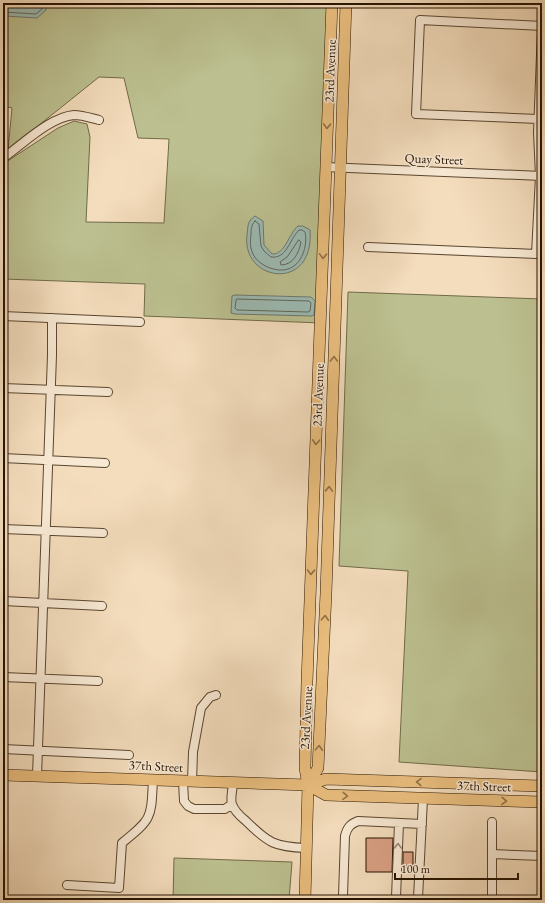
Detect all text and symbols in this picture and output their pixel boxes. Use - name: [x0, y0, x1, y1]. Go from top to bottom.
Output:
- street label: 23rd Avenue: [320, 39, 340, 103]
- one-way arrow: [322, 123, 331, 129]
- street label: Quay Street: [404, 149, 464, 169]
- one-way arrow: [318, 253, 327, 259]
- one-way arrow: [329, 356, 338, 362]
- street label: 23rd Avenue: [308, 363, 328, 427]
- one-way arrow: [312, 439, 321, 445]
- one-way arrow: [325, 486, 334, 492]
- one-way arrow: [307, 569, 315, 575]
- one-way arrow: [320, 615, 329, 621]
- street label: 23rd Avenue: [296, 686, 316, 750]
- one-way arrow: [314, 745, 323, 751]
- street label: 37th Street: [128, 756, 184, 776]
- street label: 37th Street: [457, 777, 511, 795]
- one-way arrow: [416, 778, 422, 786]
- one-way arrow: [342, 791, 348, 800]
- one-way arrow: [501, 797, 507, 805]
- one-way arrow: [394, 843, 402, 849]
- scale bar: [395, 855, 518, 881]
- text: 100 m: [401, 861, 431, 877]

